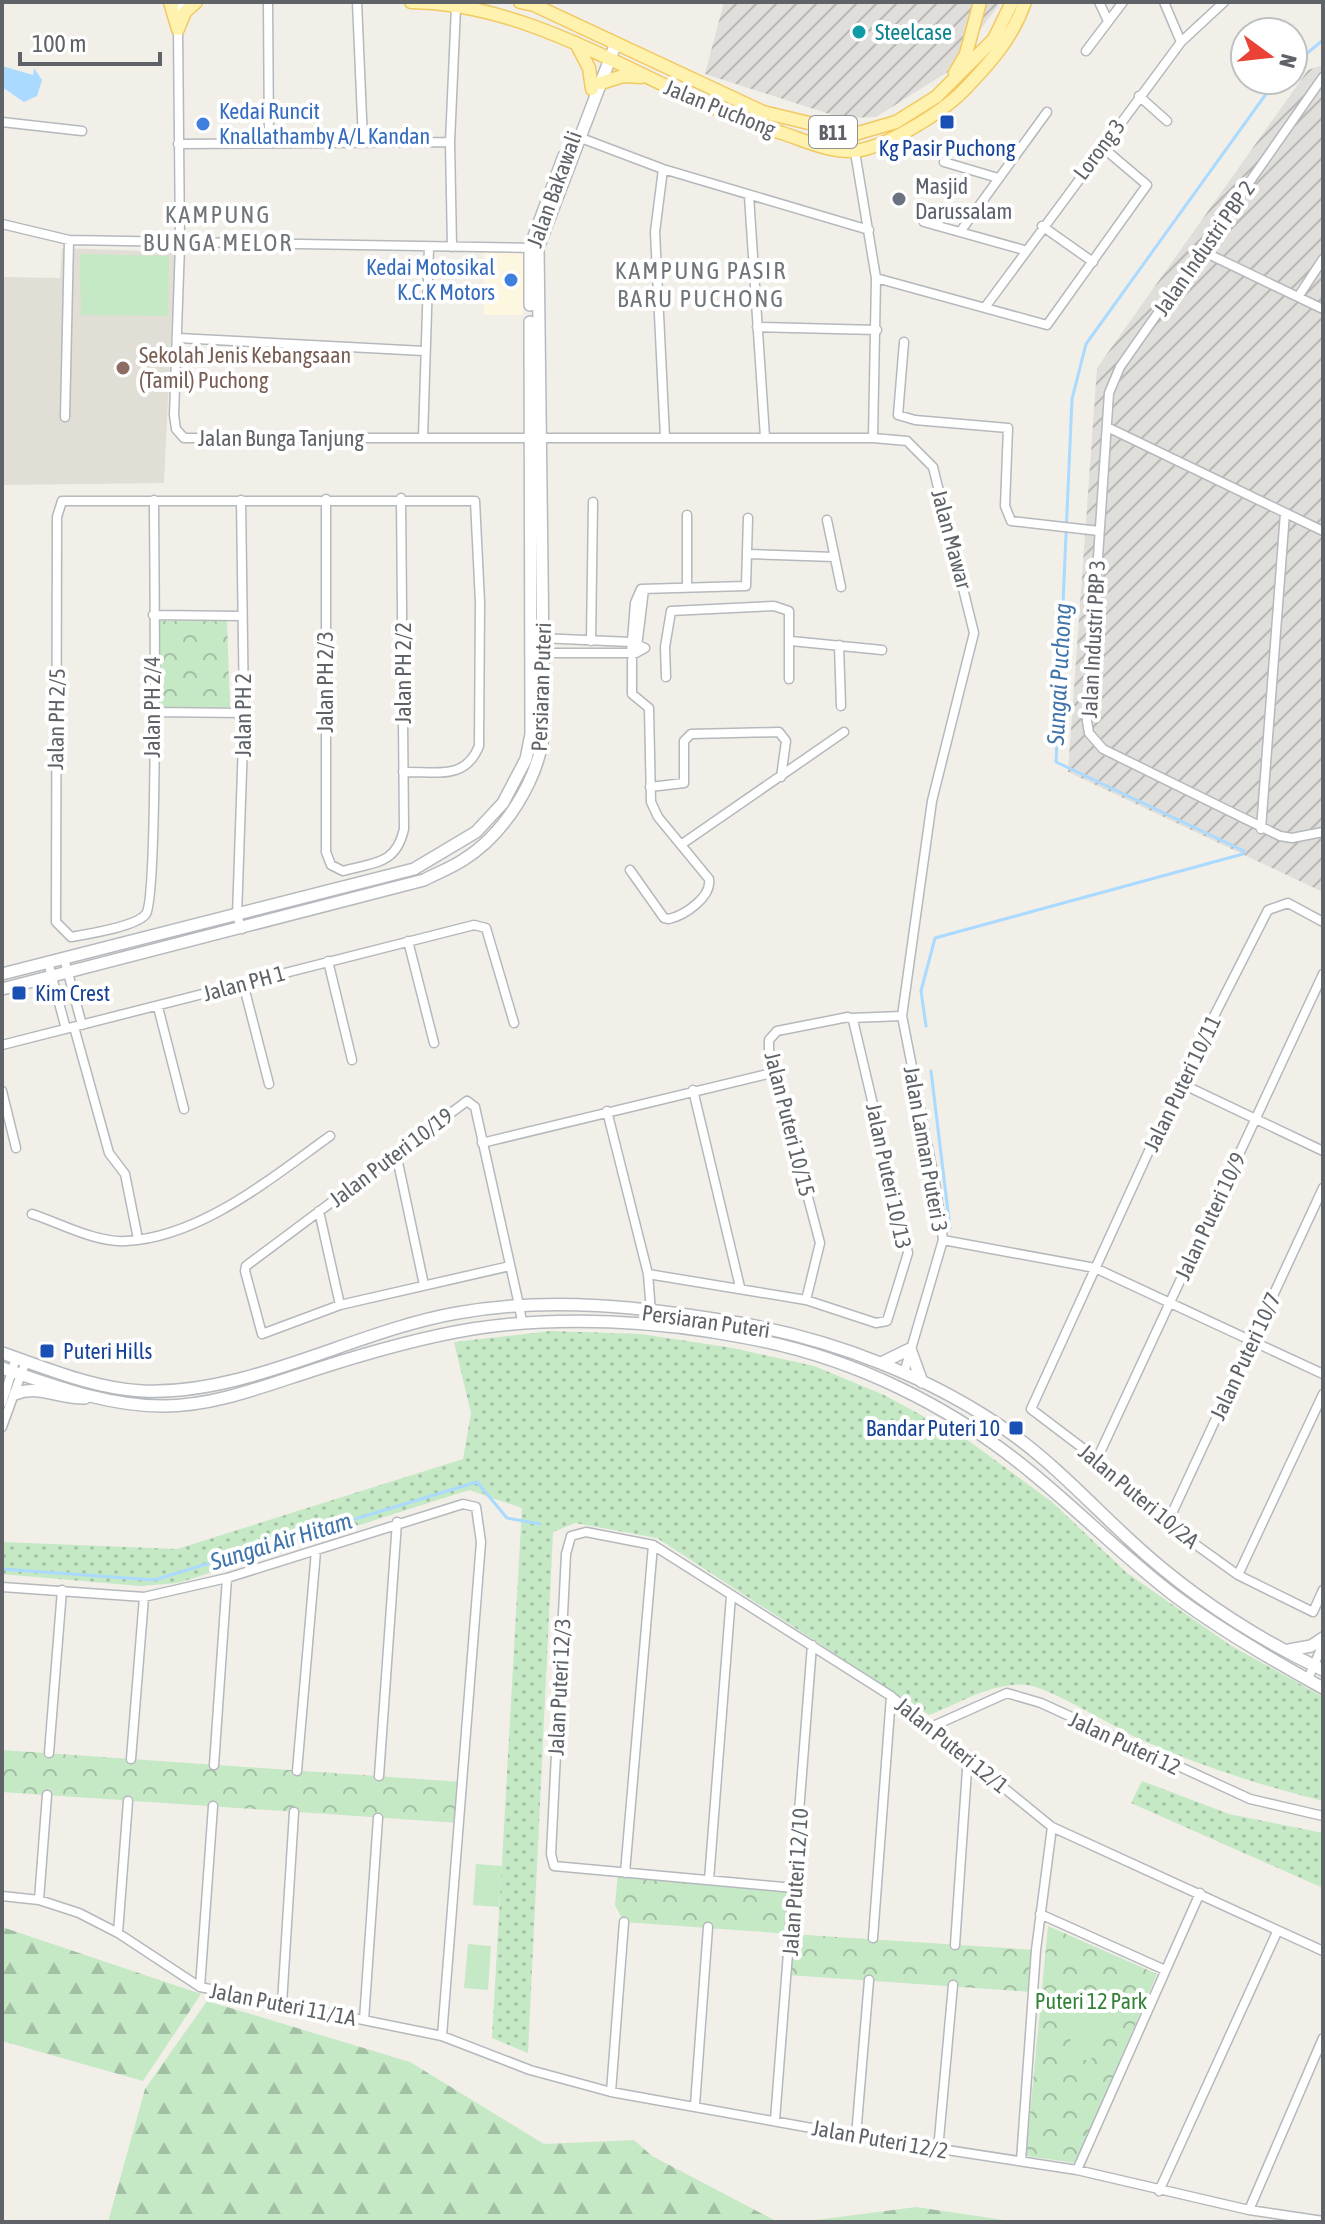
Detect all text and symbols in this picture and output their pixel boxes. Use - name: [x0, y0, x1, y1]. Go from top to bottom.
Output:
- scale bar: [20, 16, 160, 66]
- north arrow: [1229, 16, 1309, 96]
- place label: Steelcase: [875, 19, 952, 45]
- marker: Steelcase: [850, 23, 868, 41]
- text: 100 m: [32, 30, 86, 57]
- text: N: [1274, 52, 1303, 71]
- street label: Jalan Puchong: [661, 74, 780, 142]
- place label: Kedai Runcit Knallathamby A/L Kandan: [219, 98, 430, 149]
- marker: Kg Pasir Puchong: [938, 113, 956, 131]
- street label: Lorong 3: [1068, 114, 1130, 184]
- marker: Kedai Runcit Knallathamby A/L Kandan: [194, 115, 212, 133]
- road number: B11: [809, 116, 857, 148]
- street label: Jalan Bakawali: [521, 127, 587, 251]
- place label: Kg Pasir Puchong: [879, 135, 1016, 161]
- place label: Masjid Darussalam: [915, 173, 1012, 224]
- street label: Jalan Industri PBP 2: [1148, 176, 1260, 320]
- marker: Masjid Darussalam: [890, 190, 908, 208]
- district label: KAMPUNG BUNGA MELOR: [143, 201, 293, 256]
- place label: Kedai Motosikal K.C.K Motors: [366, 254, 495, 305]
- district label: KAMPUNG PASIR BARU PUCHONG: [615, 257, 787, 312]
- marker: Kedai Motosikal K.C.K Motors: [502, 271, 520, 289]
- place label: Sekolah Jenis Kebangsaan (Tamil) Puchong: [139, 342, 351, 393]
- marker: Sekolah Jenis Kebangsaan (Tamil) Puchong: [114, 359, 132, 377]
- street label: Jalan Bunga Tanjung: [198, 425, 364, 451]
- street label: Jalan Mawar: [926, 487, 978, 592]
- street label: Jalan Industri PBP 3: [1076, 559, 1110, 719]
- water label: Sungai Puchong: [1042, 602, 1076, 747]
- street label: Jalan PH 2/2: [390, 622, 416, 724]
- street label: Persiaran Puteri: [526, 622, 556, 752]
- street label: Jalan PH 2/3: [312, 631, 338, 733]
- street label: Jalan PH 2/4: [139, 656, 165, 758]
- street label: Jalan PH 2/5: [42, 668, 70, 770]
- street label: Jalan PH 2: [230, 673, 256, 757]
- street label: Jalan PH 1: [200, 960, 288, 1006]
- place label: Kim Crest: [35, 980, 110, 1006]
- marker: Kim Crest: [10, 984, 28, 1002]
- street label: Jalan Puteri 10/11: [1138, 1011, 1226, 1155]
- street label: Jalan Puteri 10/15: [759, 1049, 821, 1199]
- street label: Jalan Laman Puteri 3: [899, 1064, 953, 1234]
- street label: Jalan Puteri 10/13: [861, 1101, 917, 1251]
- street label: Jalan Puteri 10/19: [324, 1102, 458, 1212]
- street label: Jalan Puteri 10/9: [1169, 1148, 1251, 1284]
- street label: Jalan Puteri 10/7: [1204, 1288, 1286, 1424]
- street label: Persiaran Puteri: [640, 1299, 772, 1343]
- place label: Puteri Hills: [63, 1338, 153, 1364]
- marker: Puteri Hills: [38, 1342, 56, 1360]
- place label: Bandar Puteri 10: [866, 1415, 1000, 1441]
- marker: Bandar Puteri 10: [1007, 1419, 1025, 1437]
- street label: Jalan Puteri 10/2A: [1074, 1438, 1204, 1554]
- water label: Sungai Air Hitam: [206, 1507, 355, 1576]
- street label: Jalan Puteri 12/3: [542, 1618, 576, 1756]
- street label: Jalan Puteri 12/1: [890, 1692, 1014, 1798]
- street label: Jalan Puteri 12: [1065, 1706, 1185, 1780]
- street label: Jalan Puteri 12/10: [777, 1807, 813, 1957]
- street label: Jalan Puteri 11/1A: [208, 1977, 358, 2031]
- park label: Puteri 12 Park: [1035, 1988, 1148, 2014]
- street label: Jalan Puteri 12/2: [810, 2114, 950, 2164]

